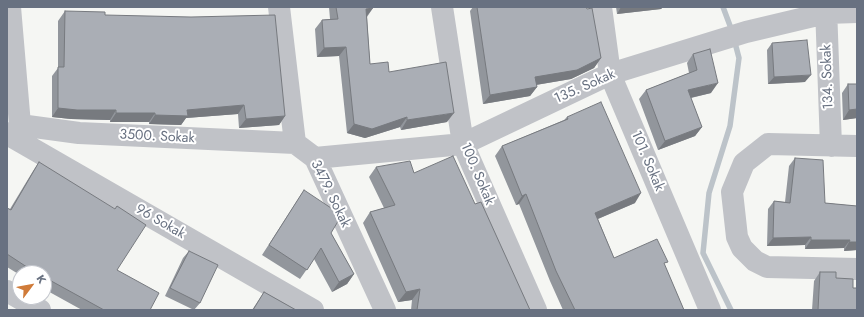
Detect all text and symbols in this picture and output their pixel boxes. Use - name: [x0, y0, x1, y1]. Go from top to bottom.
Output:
- street label: 134. Sokak: [818, 44, 838, 110]
- street label: 135. Sokak: [552, 66, 618, 108]
- street label: 3500. Sokak: [119, 127, 195, 147]
- street label: 101. Sokak: [627, 128, 667, 194]
- street label: 100. Sokak: [456, 140, 498, 208]
- street label: 3479. Sokak: [306, 158, 354, 230]
- street label: 96 Sokak: [132, 201, 188, 243]
- north arrow: [12, 265, 52, 305]
- text: K: [32, 272, 50, 287]

